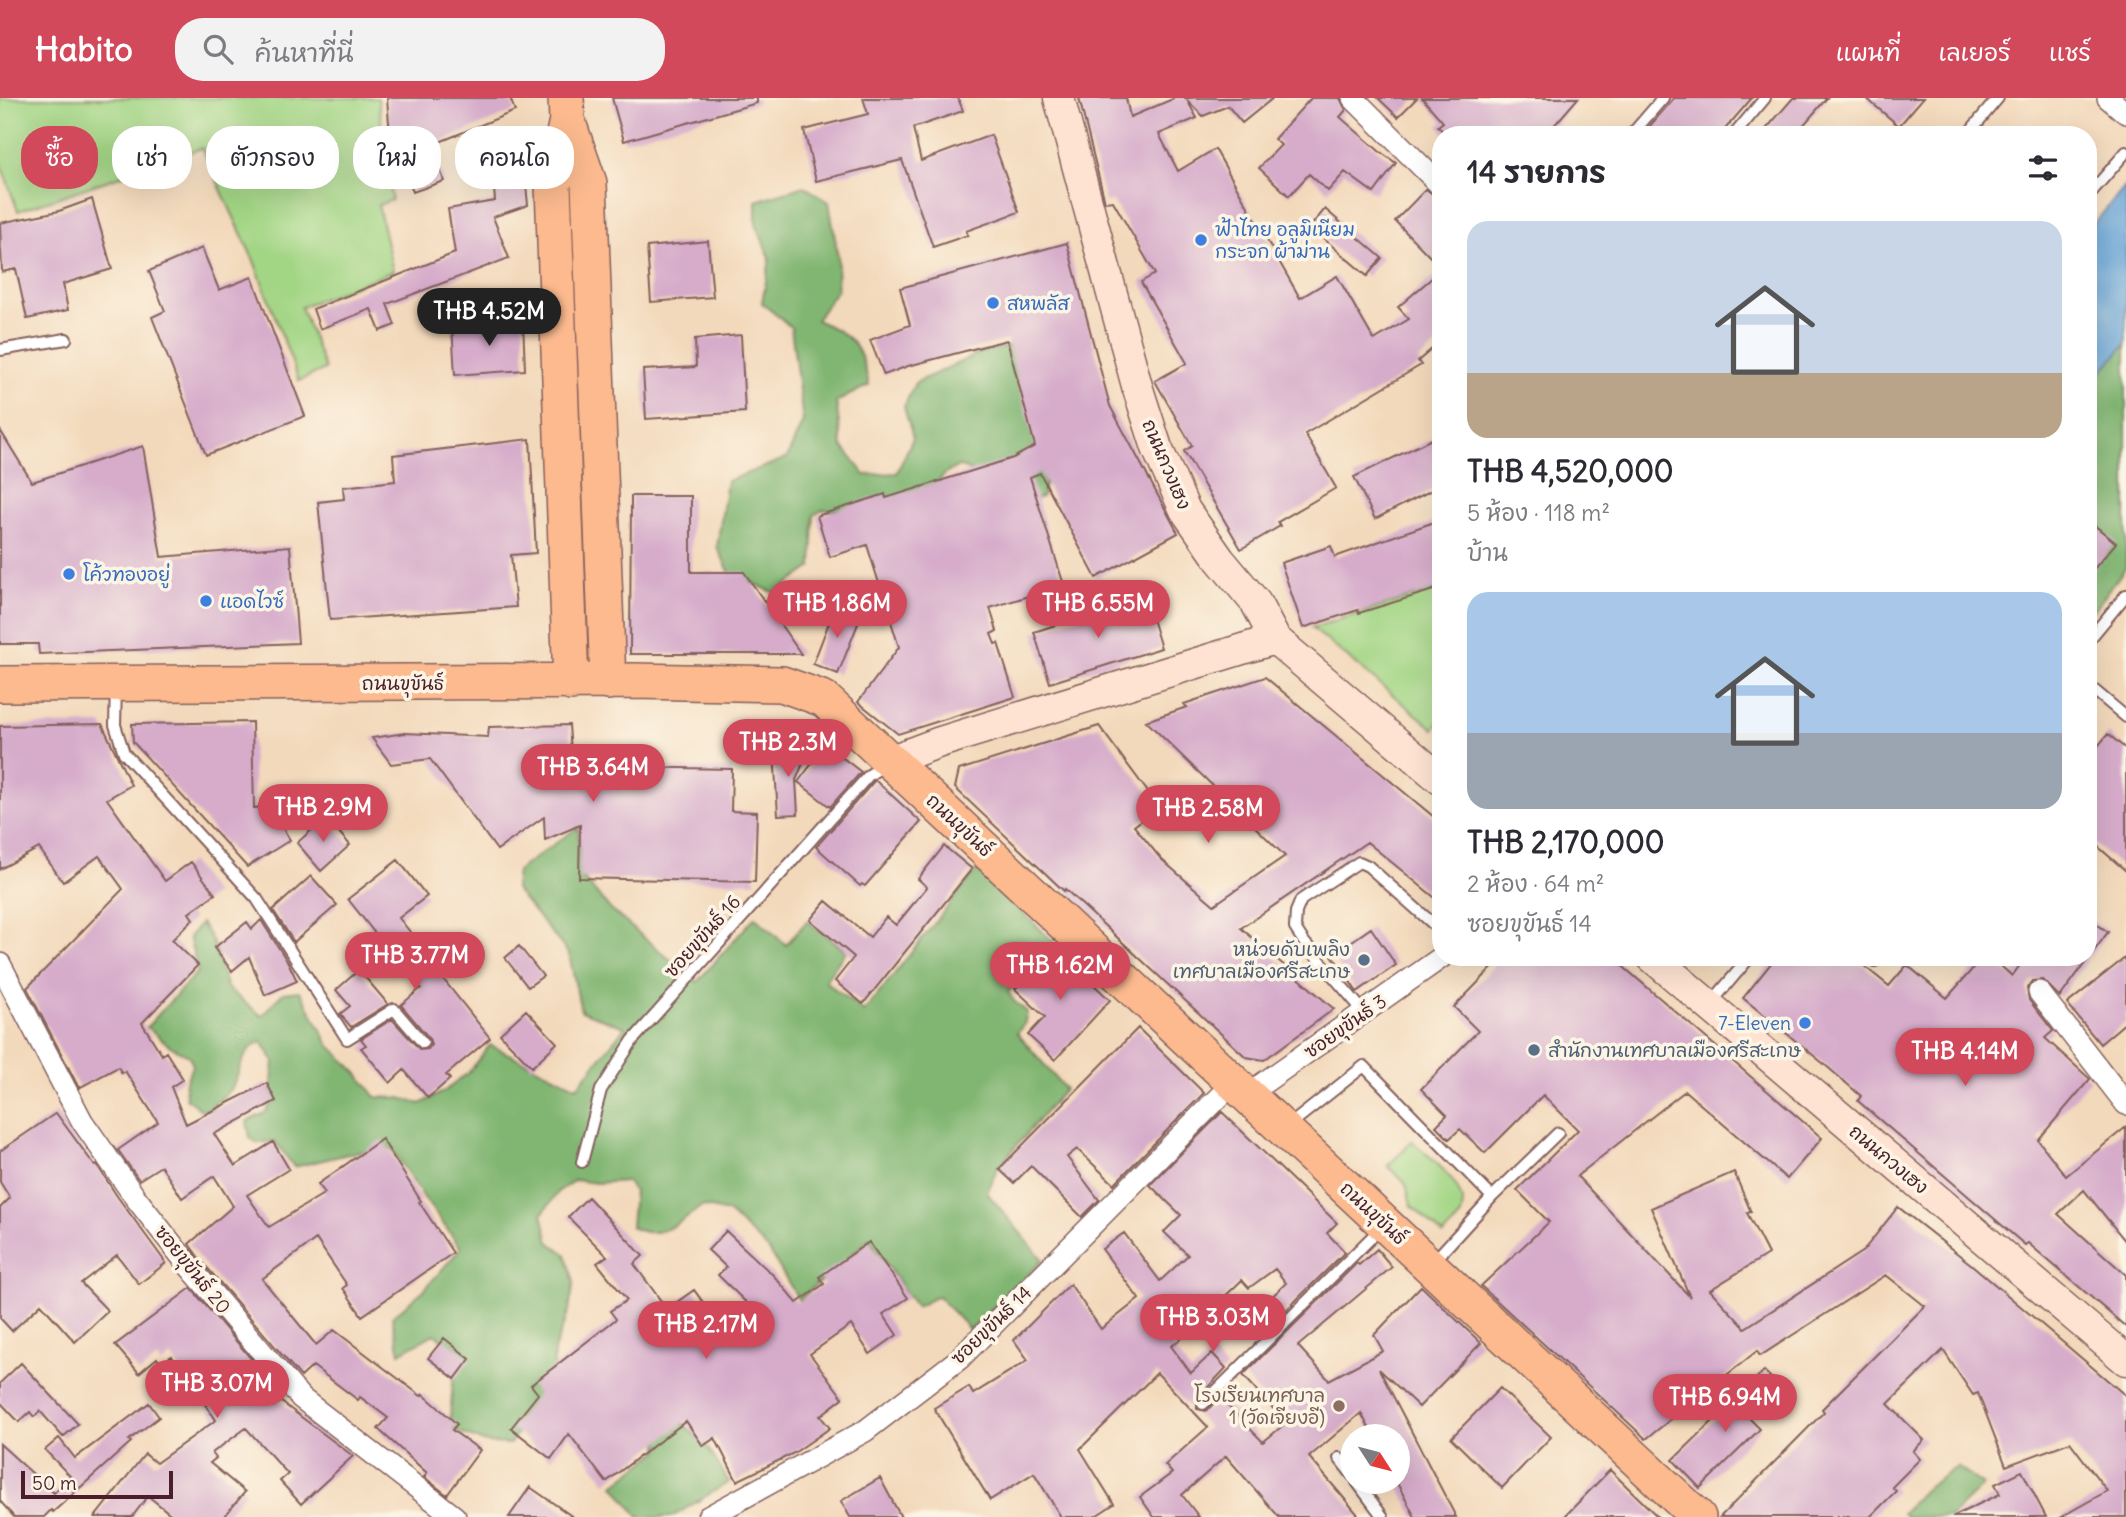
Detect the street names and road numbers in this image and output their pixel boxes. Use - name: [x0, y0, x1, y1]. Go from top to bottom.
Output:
- street label: ถนนกวงเฮง: [1137, 415, 1197, 513]
- street label: ถนนขุขันธ์: [362, 671, 444, 698]
- street label: ถนนขุขันธ์: [920, 788, 998, 864]
- street label: ซอยขุขันธ์ 16: [659, 890, 748, 984]
- street label: ซอยขุขันธ์ 3: [1299, 989, 1393, 1066]
- street label: ถนนกวงเฮง: [1845, 1119, 1933, 1199]
- street label: ถนนขุขันธ์: [1334, 1176, 1412, 1252]
- street label: ซอยขุขันธ์ 20: [148, 1220, 236, 1320]
- street label: ซอยขุขันธ์ 14: [946, 1281, 1038, 1372]

